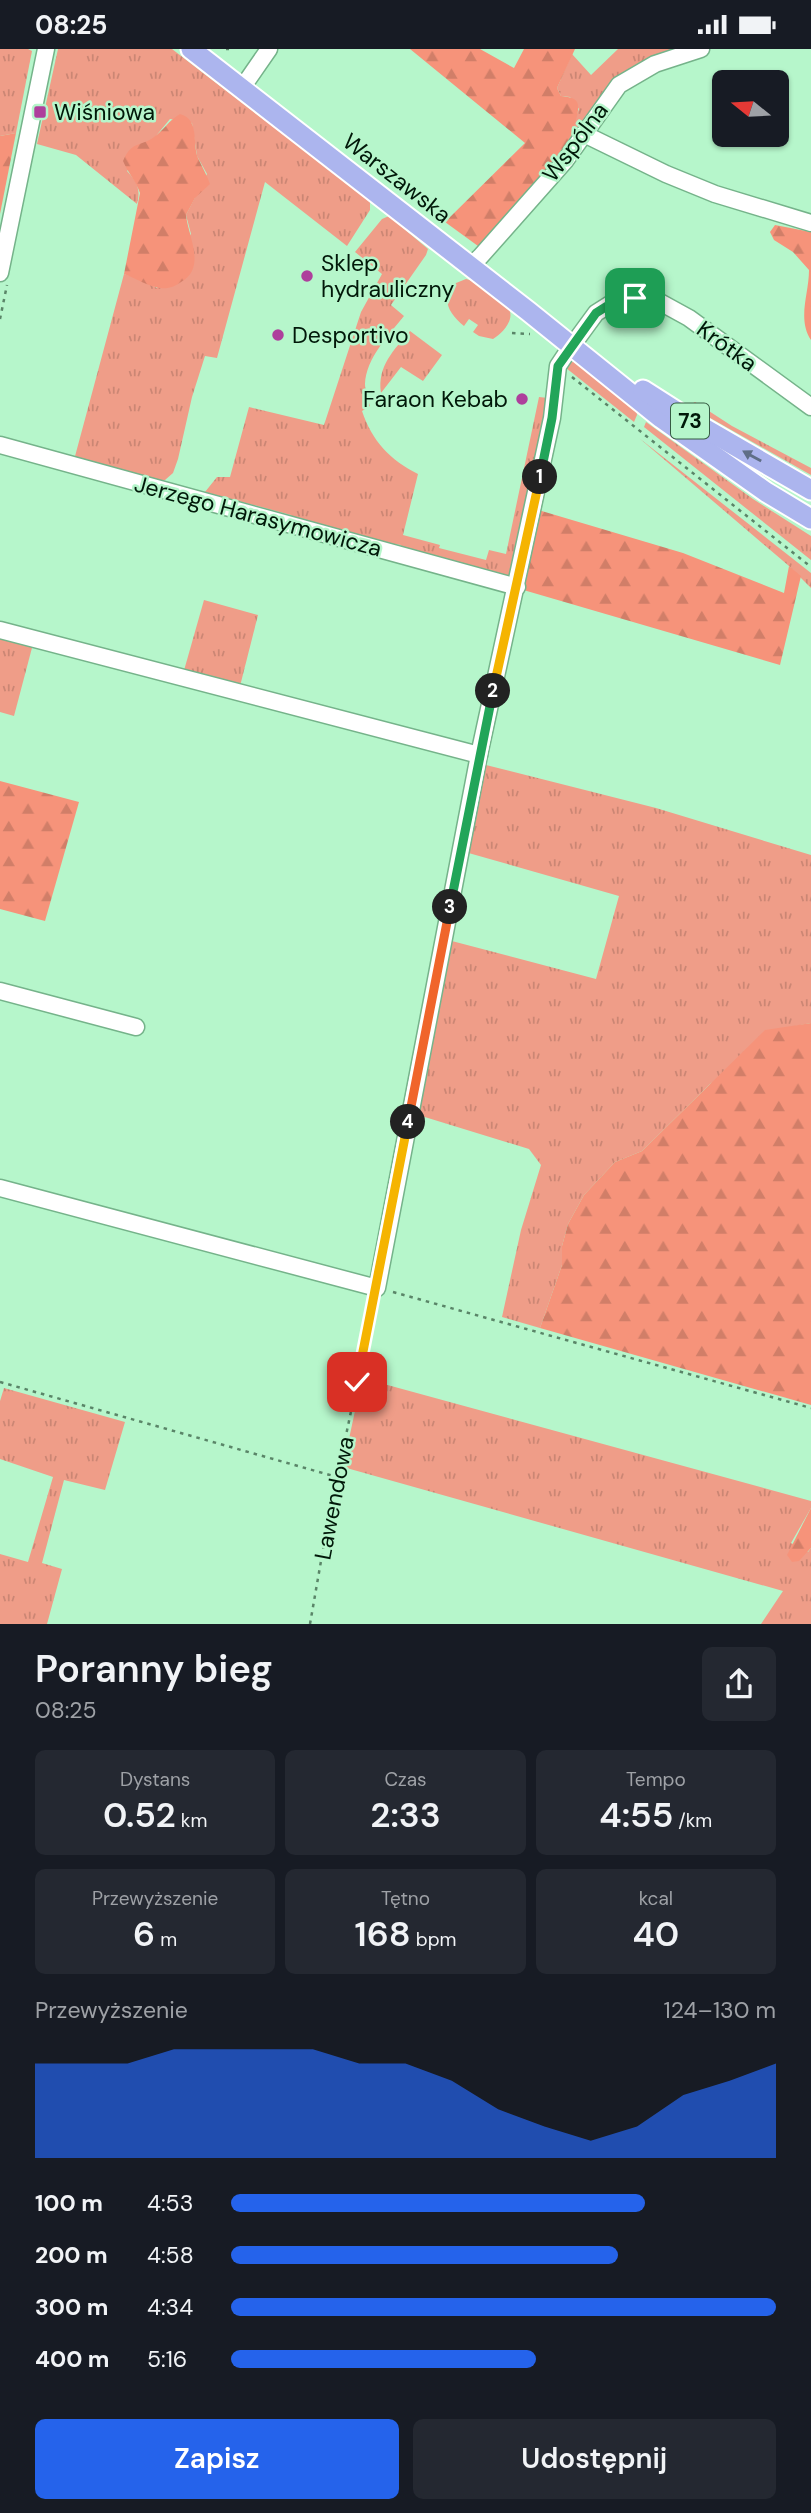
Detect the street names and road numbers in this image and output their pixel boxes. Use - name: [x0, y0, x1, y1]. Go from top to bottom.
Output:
- street label: Wspólna: [535, 96, 615, 188]
- street label: Warszawska: [337, 126, 457, 230]
- street label: Krótka: [691, 314, 763, 378]
- road number: 73: [671, 403, 709, 439]
- street label: Jerzego Harasymowicza: [131, 469, 385, 563]
- street label: Lawendowa: [307, 1434, 361, 1562]

